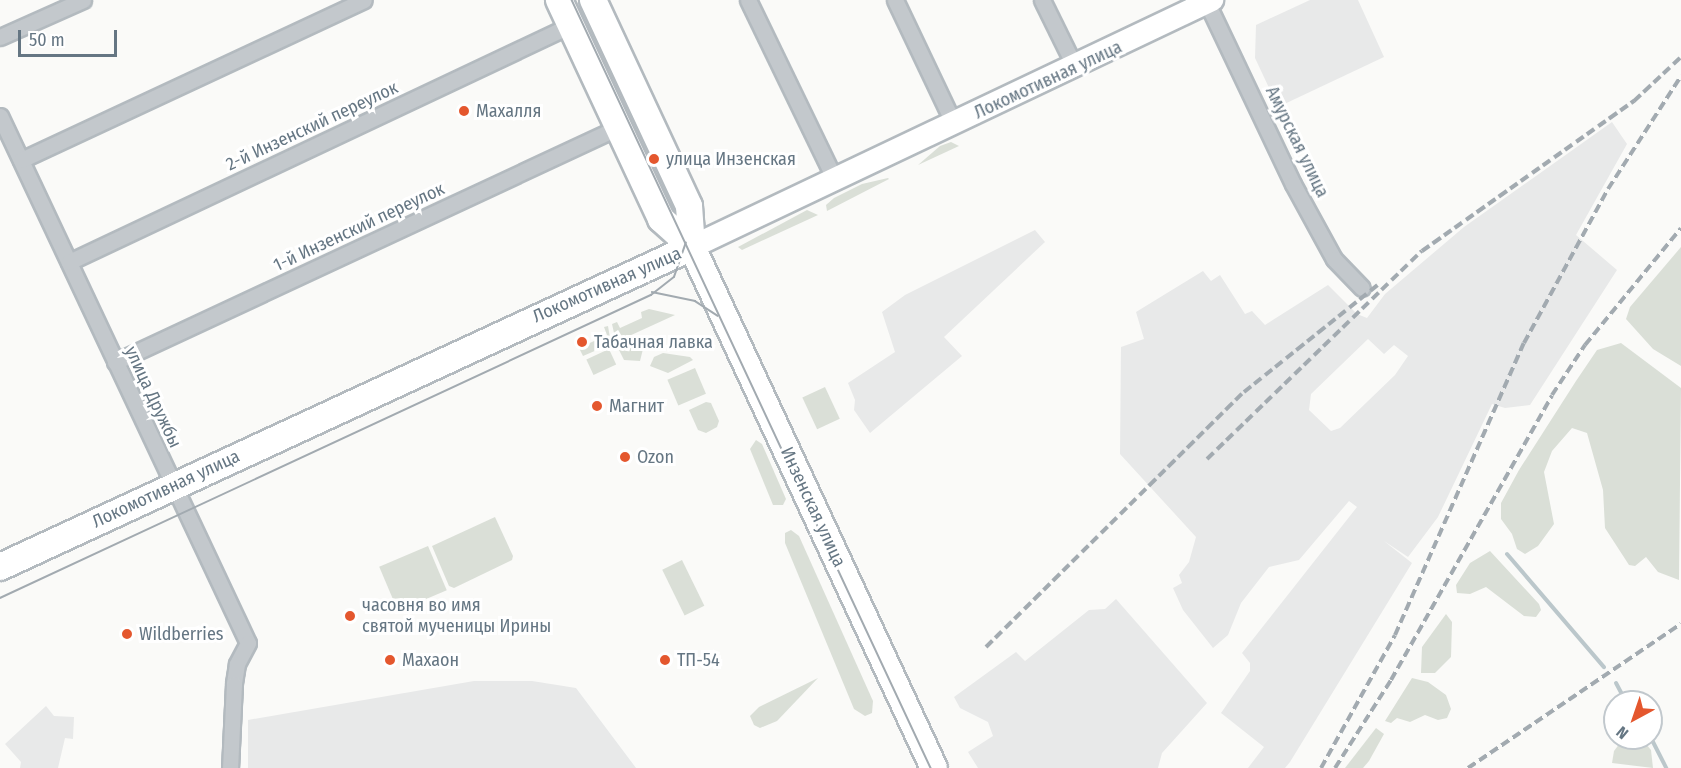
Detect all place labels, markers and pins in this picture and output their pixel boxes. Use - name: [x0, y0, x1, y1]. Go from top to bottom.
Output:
- place label: Махалля: [476, 100, 541, 122]
- marker: Махалля: [457, 104, 471, 118]
- place label: улица Инзенская: [666, 148, 796, 170]
- marker: улица Инзенская: [647, 152, 661, 166]
- place label: Табачная лавка: [594, 331, 713, 353]
- marker: Табачная лавка: [575, 335, 589, 349]
- place label: Магнит: [609, 395, 664, 417]
- marker: Магнит: [590, 399, 604, 413]
- place label: Ozon: [637, 446, 674, 468]
- marker: Ozon: [618, 450, 632, 464]
- place label: часовня во имя святой мученицы Ирины: [362, 595, 551, 638]
- marker: часовня во имя святой мученицы Ирины: [343, 609, 357, 623]
- place label: Wildberries: [139, 623, 223, 645]
- marker: Wildberries: [120, 627, 134, 641]
- place label: Махаон: [402, 649, 459, 671]
- place label: ТП-54: [677, 649, 720, 671]
- marker: Махаон: [383, 653, 397, 667]
- marker: ТП-54: [658, 653, 672, 667]

